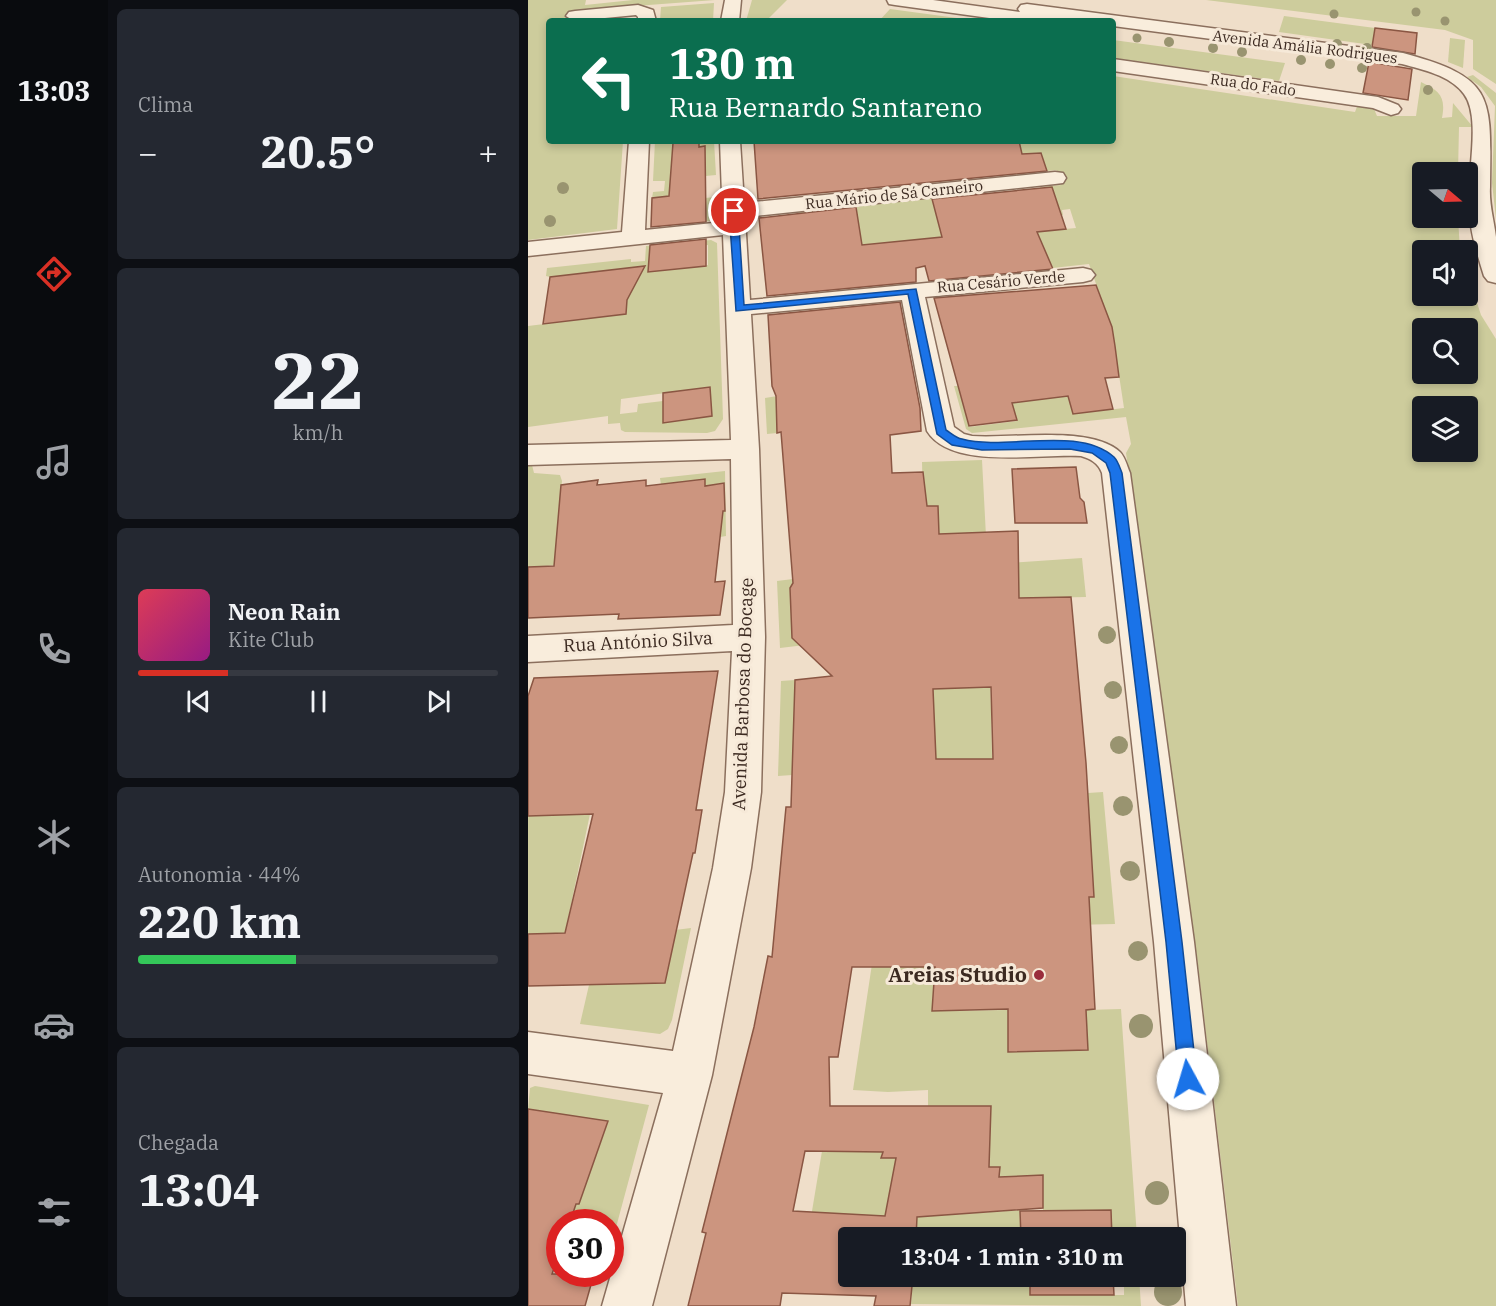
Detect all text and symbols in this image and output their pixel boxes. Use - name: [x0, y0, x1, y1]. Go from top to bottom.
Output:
- street label: Avenida Amália Rodrigues: [1211, 26, 1399, 67]
- text: 130 m: [669, 36, 795, 91]
- icon: left: [570, 42, 648, 120]
- street label: Rua do Fado: [1209, 69, 1297, 100]
- text: 13:03: [18, 73, 90, 108]
- text: Rua Bernardo Santareno: [669, 89, 982, 124]
- text: Clima: [138, 91, 193, 118]
- text: 20.5°: [261, 122, 375, 180]
- text: −: [138, 131, 158, 174]
- text: +: [478, 131, 498, 174]
- north arrow: [1412, 162, 1478, 228]
- map controls: [1412, 162, 1478, 462]
- street label: Rua Mário de Sá Carneiro: [804, 176, 984, 213]
- pin: [708, 185, 759, 236]
- icon: arrive: [717, 194, 750, 227]
- button: sound: [1412, 240, 1478, 306]
- icon: directions: [33, 253, 75, 295]
- street label: Rua Cesário Verde: [936, 266, 1066, 297]
- button: search: [1412, 318, 1478, 384]
- text: 22: [271, 329, 365, 430]
- button: layers: [1412, 396, 1478, 462]
- text: km/h: [293, 419, 343, 446]
- icon: music: [33, 441, 75, 483]
- street label: Avenida Barbosa do Bocage: [727, 577, 758, 811]
- text: Neon Rain: [228, 597, 341, 626]
- text: Kite Club: [228, 626, 314, 653]
- street label: Rua António Silva: [563, 626, 714, 657]
- icon: phone: [33, 628, 75, 670]
- icon: previous: [182, 685, 215, 718]
- icon: pause: [302, 685, 335, 718]
- icon: next: [422, 685, 455, 718]
- icon: climate: [33, 816, 75, 858]
- text: Autonomia · 44%: [138, 861, 300, 888]
- text: 220 km: [138, 892, 301, 950]
- place label: Areias Studio: [888, 960, 1027, 988]
- marker: Areias Studio: [1032, 968, 1046, 982]
- icon: car: [33, 1004, 75, 1046]
- position arrow: [1156, 1047, 1220, 1111]
- text: Chegada: [138, 1129, 219, 1156]
- text: 13:04: [138, 1160, 260, 1218]
- icon: filters: [33, 1191, 75, 1233]
- speed limit sign: 30: [546, 1209, 624, 1287]
- text: 13:04 · 1 min · 310 m: [900, 1242, 1124, 1271]

